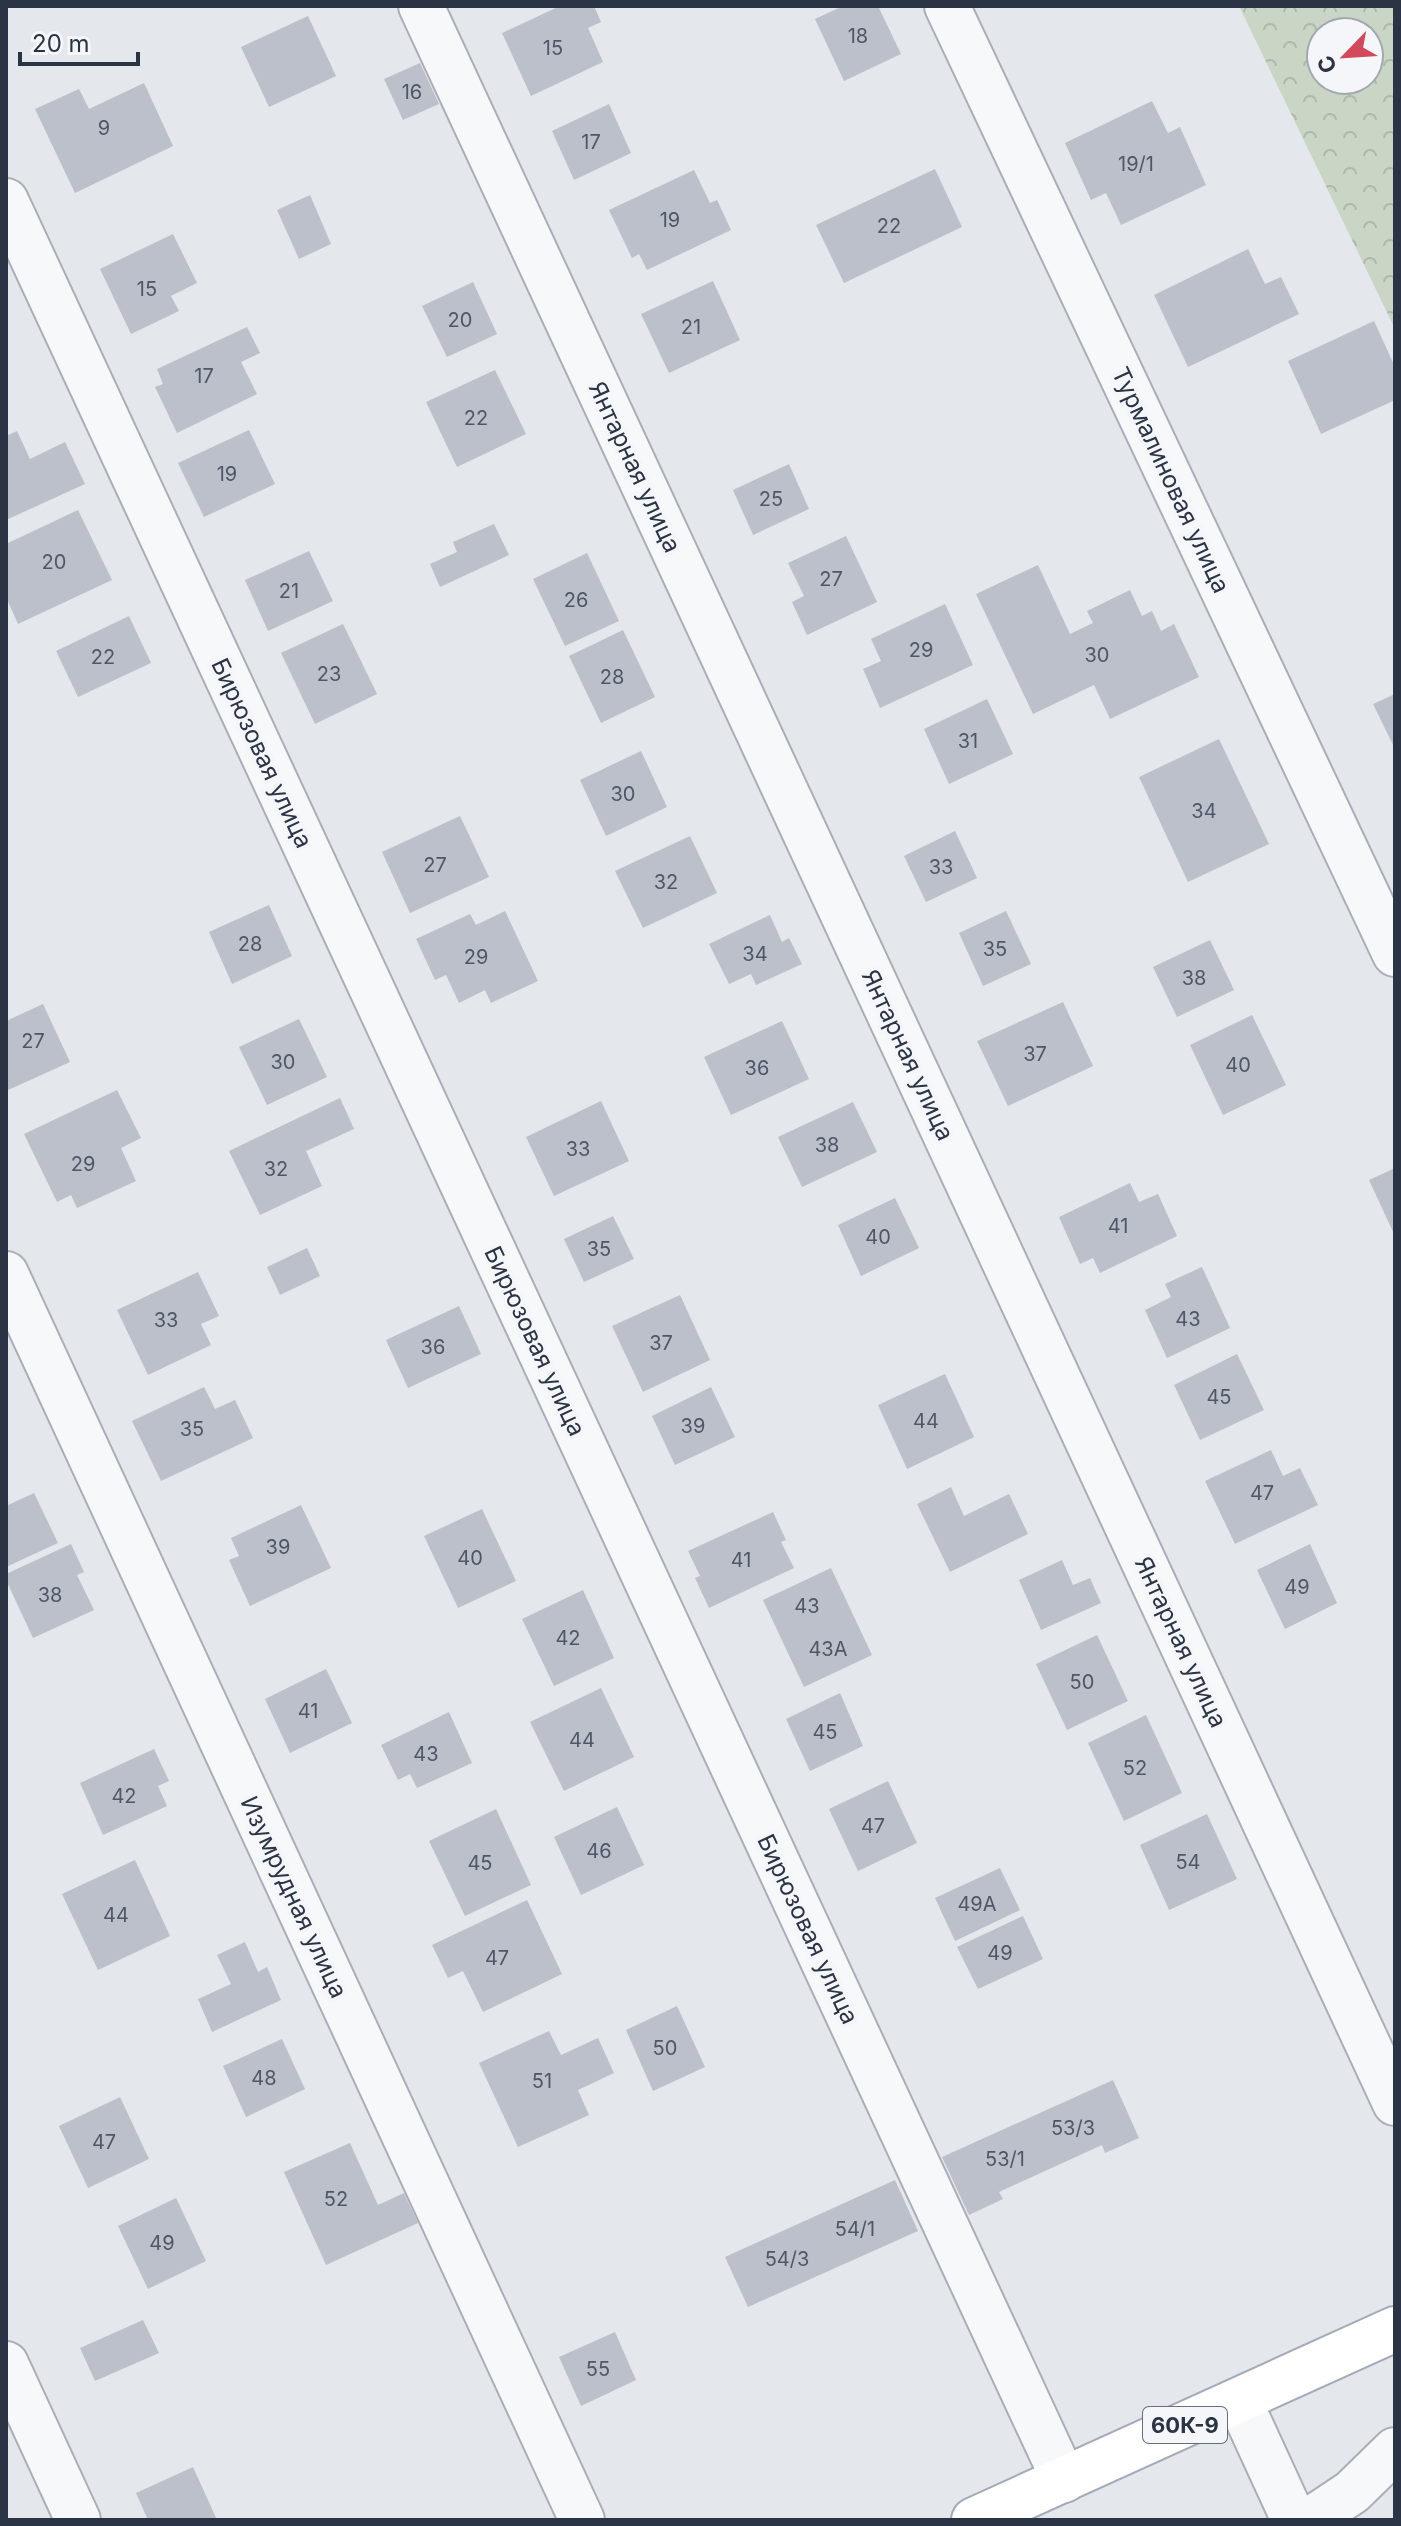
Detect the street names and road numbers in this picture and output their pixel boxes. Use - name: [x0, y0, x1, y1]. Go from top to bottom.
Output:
- street label: Турмалиновая улица: [1106, 362, 1236, 598]
- street label: Янтарная улица: [583, 377, 687, 557]
- street label: Бирюзовая улица: [205, 653, 319, 853]
- street label: Янтарная улица: [856, 965, 960, 1145]
- street label: Бирюзовая улица: [478, 1241, 592, 1441]
- street label: Янтарная улица: [1129, 1552, 1233, 1732]
- street label: Изумрудная улица: [235, 1792, 353, 2002]
- street label: Бирюзовая улица: [751, 1829, 865, 2029]
- road number: 60К-9: [1143, 2407, 1227, 2443]

